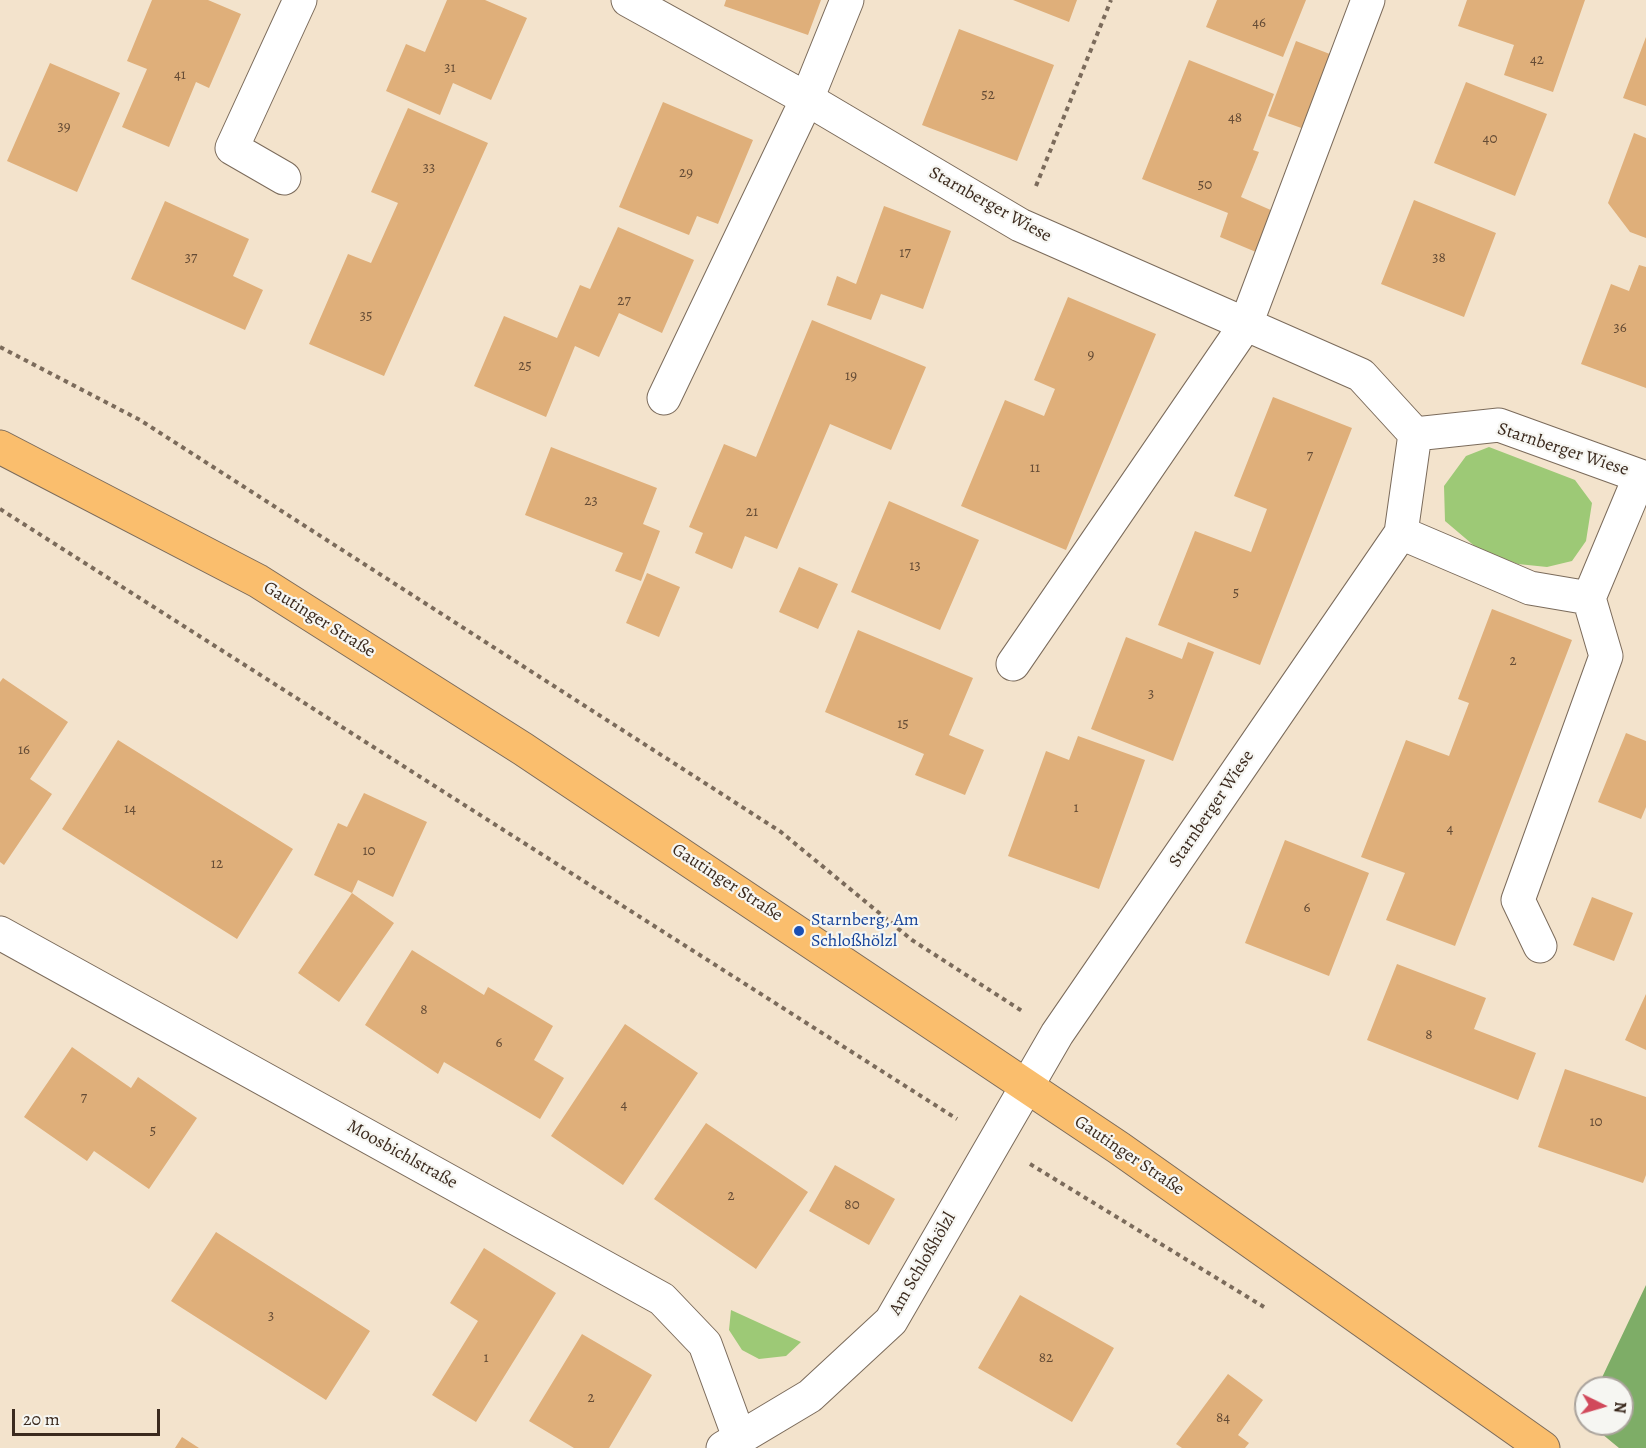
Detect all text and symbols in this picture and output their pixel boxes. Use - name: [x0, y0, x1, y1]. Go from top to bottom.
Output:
- house number: 46: [1252, 14, 1266, 32]
- house number: 42: [1530, 51, 1544, 69]
- house number: 31: [444, 59, 456, 77]
- house number: 41: [174, 66, 186, 84]
- house number: 52: [981, 86, 995, 104]
- house number: 48: [1228, 109, 1242, 127]
- house number: 39: [57, 118, 71, 136]
- house number: 40: [1483, 130, 1497, 148]
- house number: 33: [423, 159, 435, 177]
- street label: Starnberger Wiese: [925, 162, 1055, 248]
- house number: 29: [679, 164, 693, 182]
- house number: 50: [1198, 176, 1212, 194]
- house number: 17: [899, 244, 911, 262]
- house number: 37: [185, 249, 197, 267]
- house number: 38: [1432, 249, 1446, 267]
- house number: 27: [617, 292, 631, 310]
- house number: 35: [360, 307, 372, 325]
- house number: 36: [1613, 319, 1627, 337]
- house number: 9: [1088, 346, 1094, 364]
- house number: 25: [518, 357, 532, 375]
- house number: 19: [845, 367, 857, 385]
- street label: Starnberger Wiese: [1495, 419, 1631, 481]
- house number: 7: [1307, 447, 1313, 465]
- house number: 11: [1030, 459, 1040, 477]
- house number: 23: [584, 492, 598, 510]
- house number: 21: [746, 503, 758, 521]
- house number: 13: [909, 557, 921, 575]
- street label: Gautinger Straße: [259, 577, 379, 663]
- house number: 5: [1233, 584, 1239, 602]
- house number: 2: [1509, 652, 1517, 670]
- house number: 3: [1148, 685, 1154, 703]
- house number: 15: [897, 715, 909, 733]
- house number: 16: [18, 741, 30, 759]
- street label: Starnberger Wiese: [1165, 746, 1259, 872]
- house number: 1: [1073, 799, 1079, 817]
- house number: 14: [124, 800, 136, 818]
- house number: 4: [1447, 820, 1453, 838]
- street label: Gautinger Straße: [668, 839, 786, 927]
- house number: 10: [362, 842, 376, 860]
- house number: 12: [211, 855, 223, 873]
- house number: 6: [1304, 899, 1310, 917]
- place label: Starnberg, Am Schloßhölzl: [811, 910, 919, 952]
- marker: Starnberg, Am Schloßhölzl: [792, 924, 806, 938]
- house number: 8: [420, 1001, 428, 1019]
- house number: 8: [1425, 1026, 1433, 1044]
- house number: 6: [496, 1034, 502, 1052]
- house number: 7: [81, 1089, 87, 1107]
- house number: 4: [621, 1096, 627, 1114]
- street label: Gautinger Straße: [1070, 1111, 1188, 1201]
- house number: 10: [1589, 1113, 1603, 1131]
- street label: Moosbichlstraße: [343, 1116, 461, 1194]
- house number: 5: [150, 1122, 156, 1140]
- house number: 2: [727, 1187, 735, 1205]
- house number: 80: [844, 1196, 860, 1214]
- street label: Am Schloßhölzl: [885, 1209, 961, 1319]
- house number: 3: [268, 1307, 274, 1325]
- house number: 1: [483, 1349, 489, 1367]
- house number: 82: [1039, 1349, 1053, 1367]
- north arrow: [1574, 1376, 1634, 1436]
- house number: 2: [587, 1389, 595, 1407]
- scale bar: [15, 1397, 164, 1435]
- text: N: [1608, 1401, 1631, 1414]
- text: 20 m: [23, 1407, 60, 1431]
- house number: 84: [1216, 1409, 1230, 1427]

